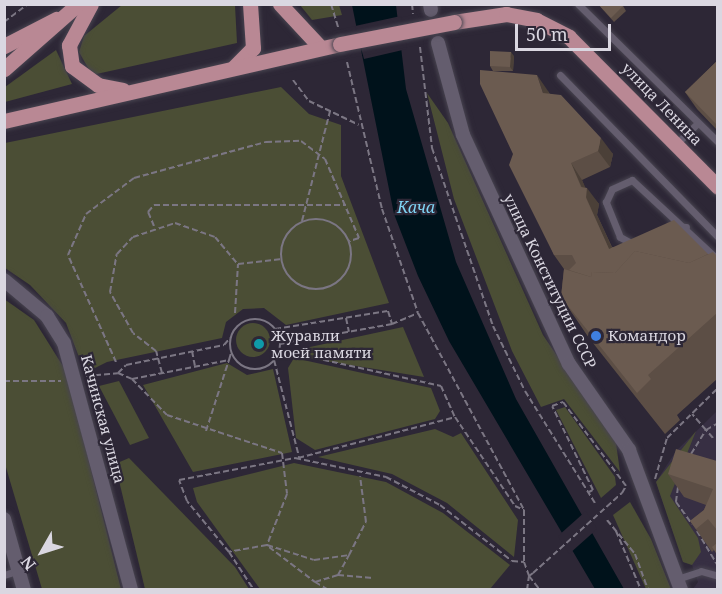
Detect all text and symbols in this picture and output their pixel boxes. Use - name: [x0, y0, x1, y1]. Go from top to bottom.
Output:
- scale bar: [518, 12, 614, 50]
- text: 50 m: [526, 22, 568, 46]
- street label: улица Ленина: [618, 59, 706, 149]
- street label: улица Конституции СССР: [500, 191, 600, 371]
- water label: Кача: [397, 197, 435, 217]
- place label: Журавли моей памяти: [271, 326, 372, 361]
- place label: Командор: [608, 327, 686, 345]
- marker: Командор: [589, 329, 603, 343]
- marker: Журавли моей памяти: [252, 337, 266, 351]
- street label: Качинская улица: [77, 353, 129, 485]
- north arrow: [12, 522, 72, 582]
- text: N: [16, 552, 41, 575]

